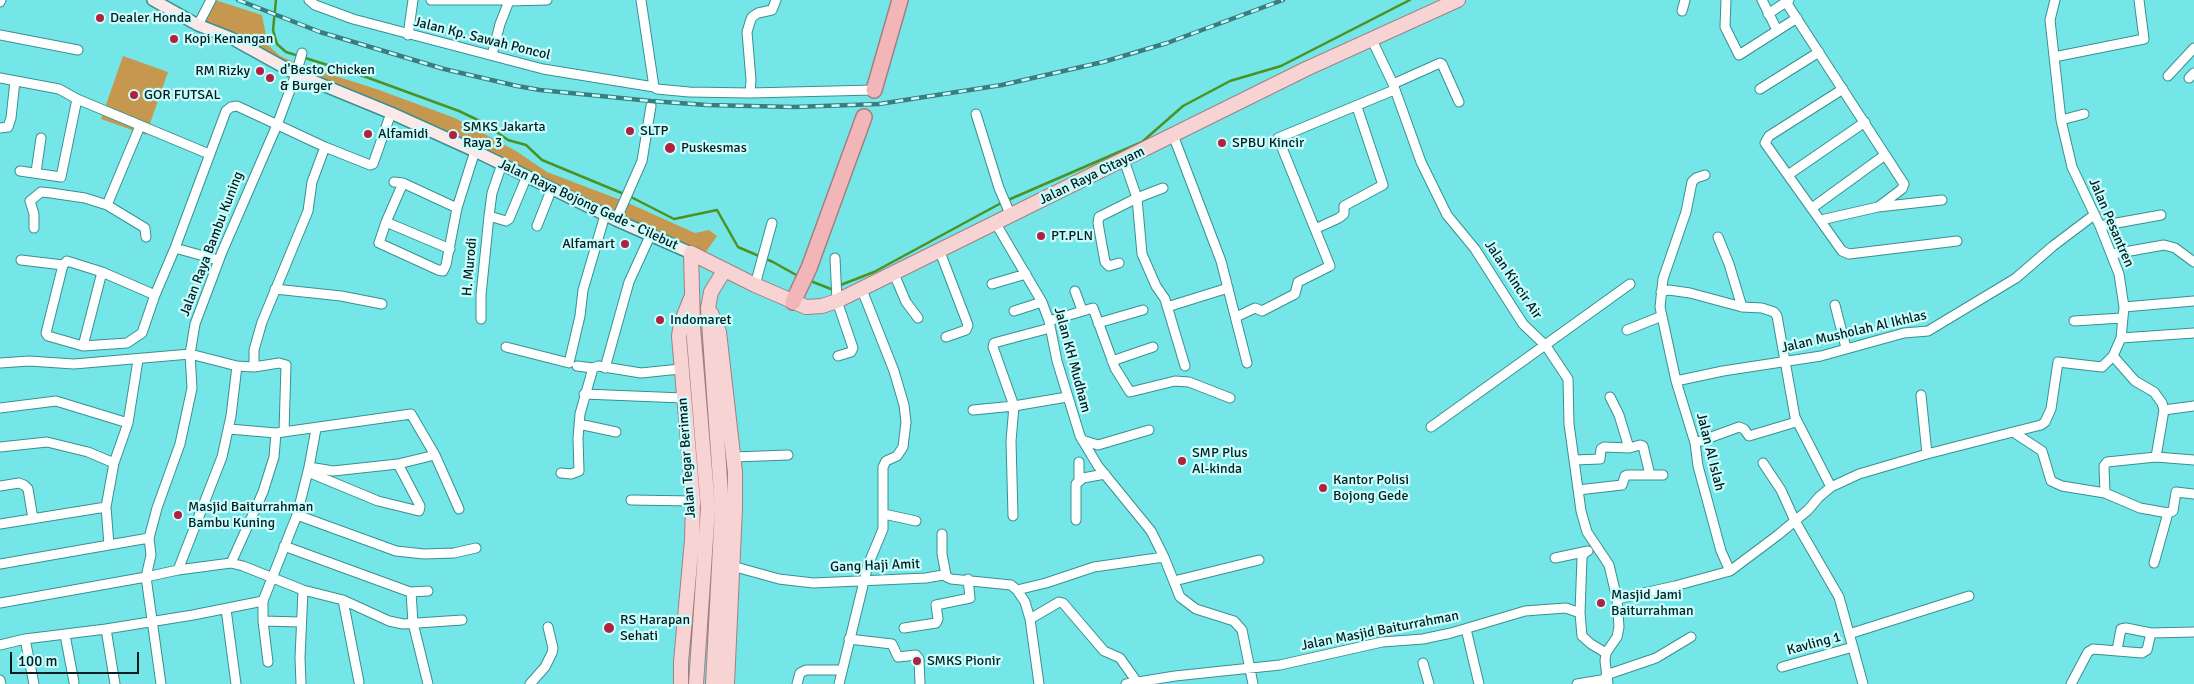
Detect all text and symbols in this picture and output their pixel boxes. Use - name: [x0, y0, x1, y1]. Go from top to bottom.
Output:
- place label: Dealer Honda: [110, 10, 191, 26]
- marker: Dealer Honda: [94, 12, 106, 24]
- street label: Jalan Kp. Sawah Poncol: [412, 14, 552, 64]
- place label: Kopi Kenangan: [184, 31, 273, 47]
- marker: Kopi Kenangan: [168, 33, 180, 45]
- place label: d'Besto Chicken & Burger: [280, 62, 375, 94]
- place label: RM Rizky: [195, 63, 250, 79]
- marker: RM Rizky: [254, 65, 266, 77]
- marker: d'Besto Chicken & Burger: [264, 72, 276, 84]
- place label: GOR FUTSAL: [144, 87, 221, 103]
- marker: GOR FUTSAL: [128, 89, 140, 101]
- place label: SMKS Jakarta Raya 3: [463, 119, 546, 152]
- place label: SLTP: [640, 123, 668, 139]
- marker: SLTP: [624, 125, 636, 137]
- place label: Alfamidi: [378, 126, 428, 142]
- marker: Alfamidi: [362, 128, 374, 140]
- marker: SMKS Jakarta Raya 3: [447, 129, 459, 141]
- place label: SPBU Kincir: [1232, 135, 1304, 151]
- marker: SPBU Kincir: [1216, 137, 1228, 149]
- place label: Puskesmas: [681, 140, 747, 156]
- marker: Puskesmas: [663, 141, 677, 155]
- street label: Jalan Raya Citayam: [1036, 143, 1148, 209]
- street label: Jalan Raya Bojong Gede - Cilebut: [495, 156, 681, 254]
- street label: Jalan Raya Bambu Kuning: [177, 169, 247, 319]
- street label: Jalan Pesantren: [2085, 176, 2137, 270]
- place label: PT.PLN: [1051, 228, 1093, 244]
- marker: PT.PLN: [1035, 230, 1047, 242]
- place label: Alfamart: [562, 236, 615, 252]
- street label: H. Murodi: [459, 237, 481, 297]
- marker: Alfamart: [619, 238, 631, 250]
- street label: Jalan Kincir Air: [1481, 238, 1545, 322]
- street label: Jalan KH Mudham: [1050, 306, 1094, 414]
- street label: Jalan Musholah Al Ikhlas: [1780, 307, 1928, 357]
- place label: Indomaret: [670, 312, 731, 328]
- marker: Indomaret: [654, 314, 666, 326]
- street label: Jalan Tegar Beriman: [674, 397, 700, 519]
- street label: Jalan Al Islah: [1692, 411, 1728, 493]
- place label: SMP Plus Al-kinda: [1192, 445, 1248, 478]
- marker: SMP Plus Al-kinda: [1176, 455, 1188, 467]
- place label: Kantor Polisi Bojong Gede: [1333, 472, 1409, 504]
- marker: Kantor Polisi Bojong Gede: [1317, 482, 1329, 494]
- place label: Masjid Baiturrahman Bambu Kuning: [188, 499, 313, 532]
- marker: Masjid Baiturrahman Bambu Kuning: [172, 509, 184, 521]
- street label: Gang Haji Amit: [830, 556, 920, 576]
- place label: Masjid Jami Baiturrahman: [1611, 587, 1694, 620]
- marker: Masjid Jami Baiturrahman: [1595, 597, 1607, 609]
- street label: Jalan Masjid Baiturrahman: [1300, 607, 1460, 655]
- place label: RS Harapan Sehati: [620, 612, 690, 644]
- marker: RS Harapan Sehati: [602, 621, 616, 635]
- street label: Kavling 1: [1785, 629, 1843, 659]
- scale bar: [12, 642, 141, 674]
- text: 100 m: [18, 652, 58, 670]
- place label: SMKS Pionir: [927, 653, 1001, 669]
- marker: SMKS Pionir: [911, 655, 923, 667]

